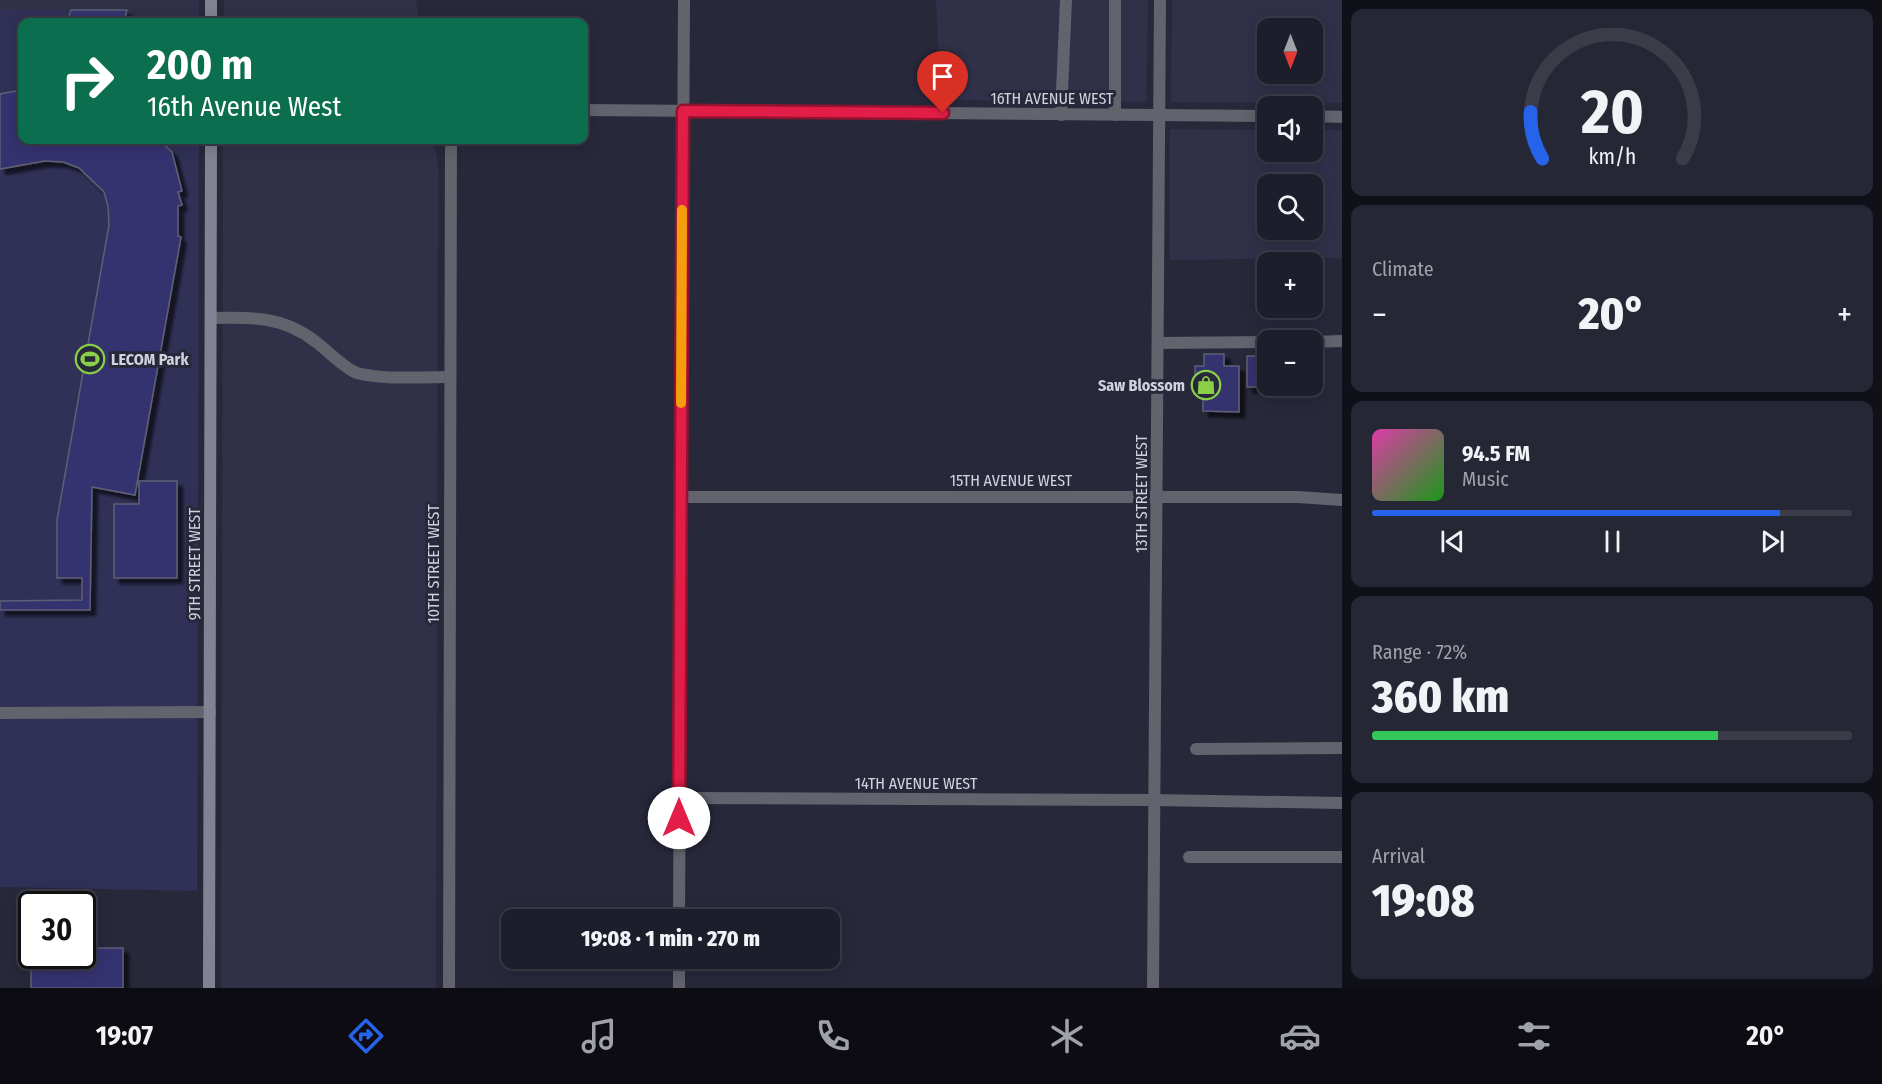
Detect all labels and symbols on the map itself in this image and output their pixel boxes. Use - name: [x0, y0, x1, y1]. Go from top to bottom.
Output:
- north arrow: [1257, 18, 1323, 84]
- pin: [917, 51, 968, 113]
- street label: 16TH AVENUE WEST: [991, 89, 1114, 108]
- sports icon: LECOM Park: [74, 343, 106, 375]
- place label: LECOM Park: [111, 350, 189, 369]
- shop icon: Saw Blossom: [1190, 369, 1222, 401]
- place label: Saw Blossom: [1098, 376, 1185, 395]
- street label: 13TH STREET WEST: [1132, 434, 1151, 553]
- street label: 15TH AVENUE WEST: [950, 471, 1073, 490]
- street label: 10TH STREET WEST: [424, 504, 443, 624]
- street label: 9TH STREET WEST: [185, 507, 204, 620]
- street label: 14TH AVENUE WEST: [855, 774, 978, 793]
- position arrow: [647, 786, 711, 850]
- speed limit sign: 30: [18, 891, 96, 969]

